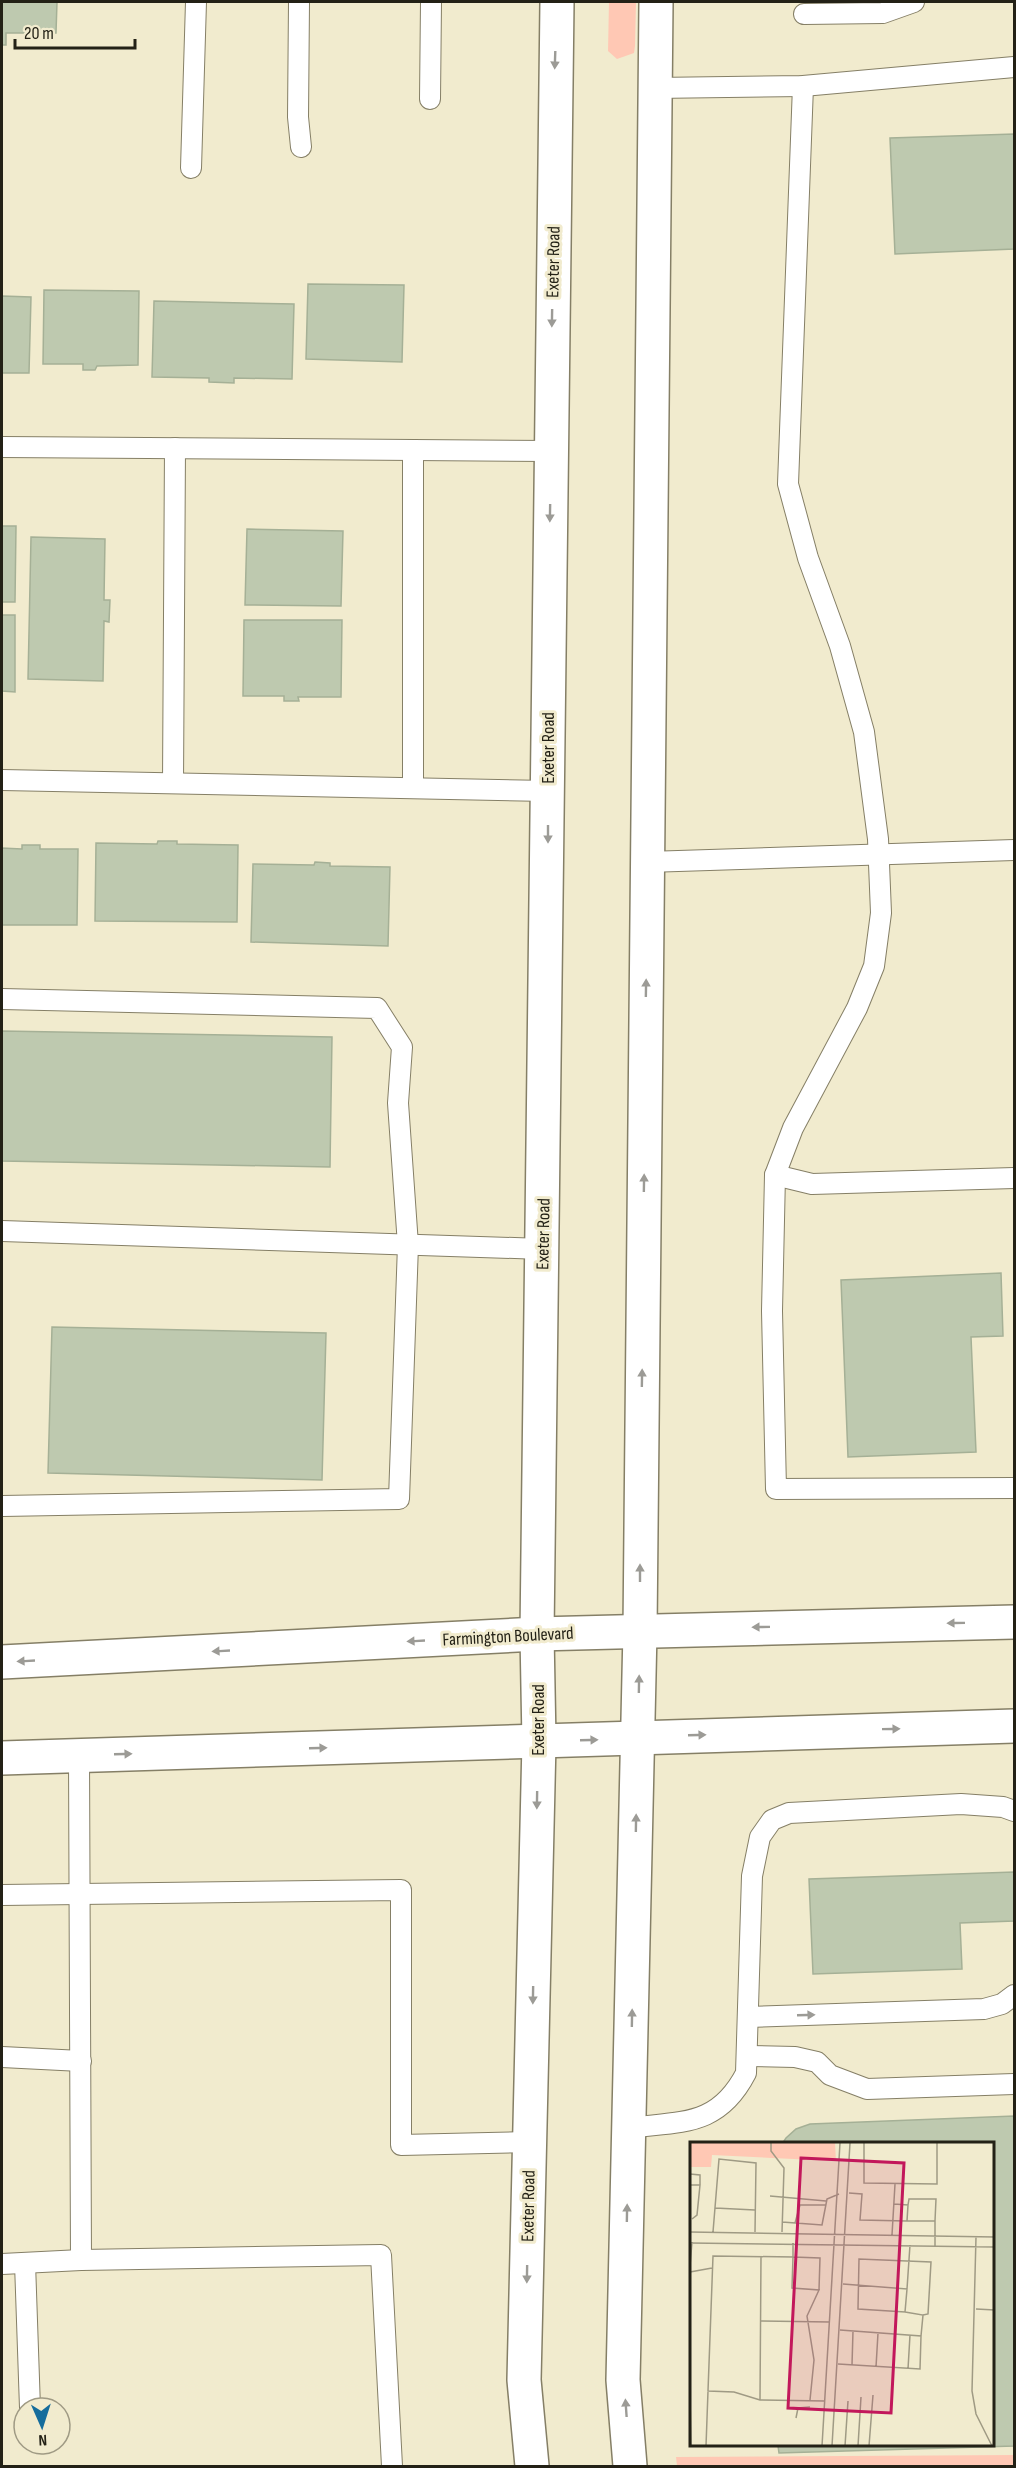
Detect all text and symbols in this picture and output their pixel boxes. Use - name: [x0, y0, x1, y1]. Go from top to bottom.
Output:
- scale bar: [15, 12, 135, 50]
- text: 20 m: [24, 23, 54, 44]
- one-way arrow: [550, 50, 560, 69]
- street label: Exeter Road: [542, 226, 565, 298]
- one-way arrow: [547, 308, 557, 327]
- one-way arrow: [545, 503, 555, 522]
- street label: Exeter Road: [538, 712, 559, 784]
- one-way arrow: [543, 824, 553, 843]
- one-way arrow: [641, 978, 651, 997]
- one-way arrow: [639, 1173, 649, 1192]
- street label: Exeter Road: [532, 1198, 555, 1270]
- one-way arrow: [637, 1368, 647, 1387]
- one-way arrow: [635, 1563, 645, 1582]
- one-way arrow: [947, 1619, 966, 1628]
- street label: Farmington Boulevard: [442, 1623, 574, 1650]
- one-way arrow: [752, 1623, 771, 1632]
- one-way arrow: [406, 1636, 425, 1645]
- one-way arrow: [212, 1646, 231, 1655]
- one-way arrow: [17, 1657, 36, 1666]
- one-way arrow: [634, 1675, 644, 1694]
- street label: Exeter Road: [528, 1684, 549, 1756]
- one-way arrow: [882, 1725, 901, 1734]
- one-way arrow: [687, 1730, 706, 1740]
- one-way arrow: [579, 1735, 598, 1744]
- one-way arrow: [308, 1743, 327, 1753]
- one-way arrow: [113, 1749, 132, 1759]
- one-way arrow: [533, 1791, 542, 1810]
- one-way arrow: [631, 1814, 641, 1833]
- one-way arrow: [528, 1986, 538, 2005]
- one-way arrow: [627, 2009, 637, 2028]
- one-way arrow: [797, 2010, 816, 2020]
- inset map: [690, 2142, 995, 2447]
- street label: Exeter Road: [517, 2170, 540, 2242]
- one-way arrow: [623, 2204, 632, 2223]
- one-way arrow: [522, 2265, 532, 2284]
- north arrow: [12, 2396, 72, 2456]
- one-way arrow: [621, 2399, 631, 2418]
- text: N: [38, 2430, 47, 2449]

